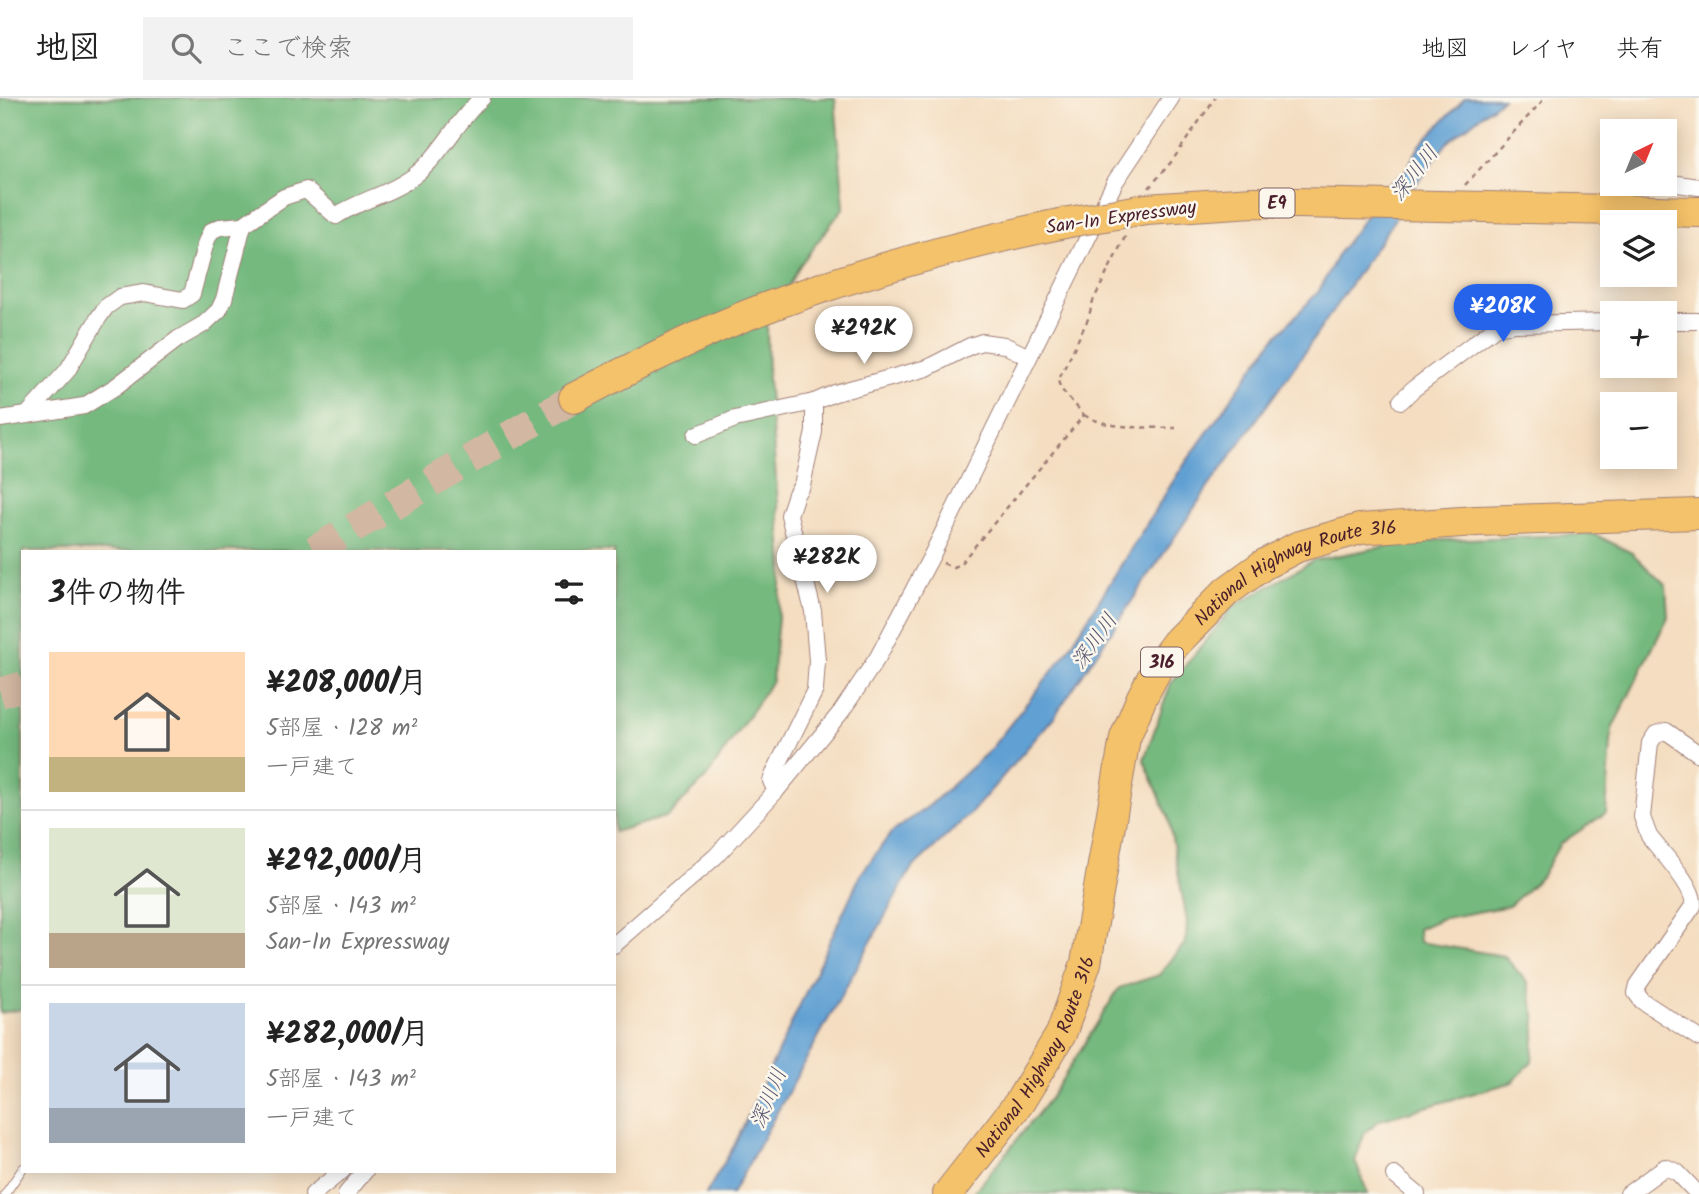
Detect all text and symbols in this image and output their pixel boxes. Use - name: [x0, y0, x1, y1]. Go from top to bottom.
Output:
- search box: [143, 17, 633, 80]
- text: 地図: [35, 23, 101, 76]
- text: ここで検索: [223, 28, 353, 70]
- icon: search: [167, 29, 205, 67]
- text: 地図: [1421, 30, 1469, 69]
- text: レイヤ: [1507, 30, 1578, 69]
- text: 共有: [1616, 30, 1664, 69]
- north arrow: [1600, 119, 1676, 196]
- map controls: [1600, 119, 1677, 469]
- water label: 深川川: [1383, 139, 1448, 209]
- road number: E9: [1260, 188, 1294, 218]
- street label: San-In Expressway: [1044, 192, 1199, 243]
- button: layers: [1600, 210, 1677, 287]
- pin: ¥208K: [1454, 285, 1552, 344]
- text: ¥208K: [1470, 289, 1536, 325]
- button: +: [1600, 301, 1677, 378]
- pin: ¥292K: [815, 306, 913, 366]
- text: ¥292K: [831, 311, 897, 347]
- button: −: [1600, 392, 1677, 469]
- street label: National Highway Route 316: [1188, 514, 1398, 634]
- pin: ¥282K: [778, 536, 876, 595]
- text: ¥282K: [793, 540, 861, 576]
- text: 3件の物件: [49, 570, 185, 618]
- icon: filters: [550, 573, 588, 611]
- water label: 深川川: [1064, 607, 1127, 677]
- road number: 316: [1141, 648, 1183, 676]
- text: ¥208,000/月: [266, 660, 428, 708]
- icon: home: [105, 680, 189, 764]
- text: 5部屋 · 128 m²: [266, 711, 417, 747]
- text: 一戸建て: [266, 750, 358, 786]
- text: ¥292,000/月: [266, 838, 427, 886]
- icon: home: [105, 856, 189, 940]
- text: 5部屋 · 143 m²: [266, 889, 416, 925]
- text: San-In Expressway: [266, 925, 449, 961]
- street label: National Highway Route 316: [968, 954, 1104, 1165]
- text: ¥282,000/月: [266, 1011, 430, 1059]
- icon: home: [105, 1031, 189, 1115]
- text: 5部屋 · 143 m²: [266, 1062, 416, 1098]
- water label: 深川川: [742, 1063, 796, 1134]
- text: 一戸建て: [266, 1101, 358, 1137]

